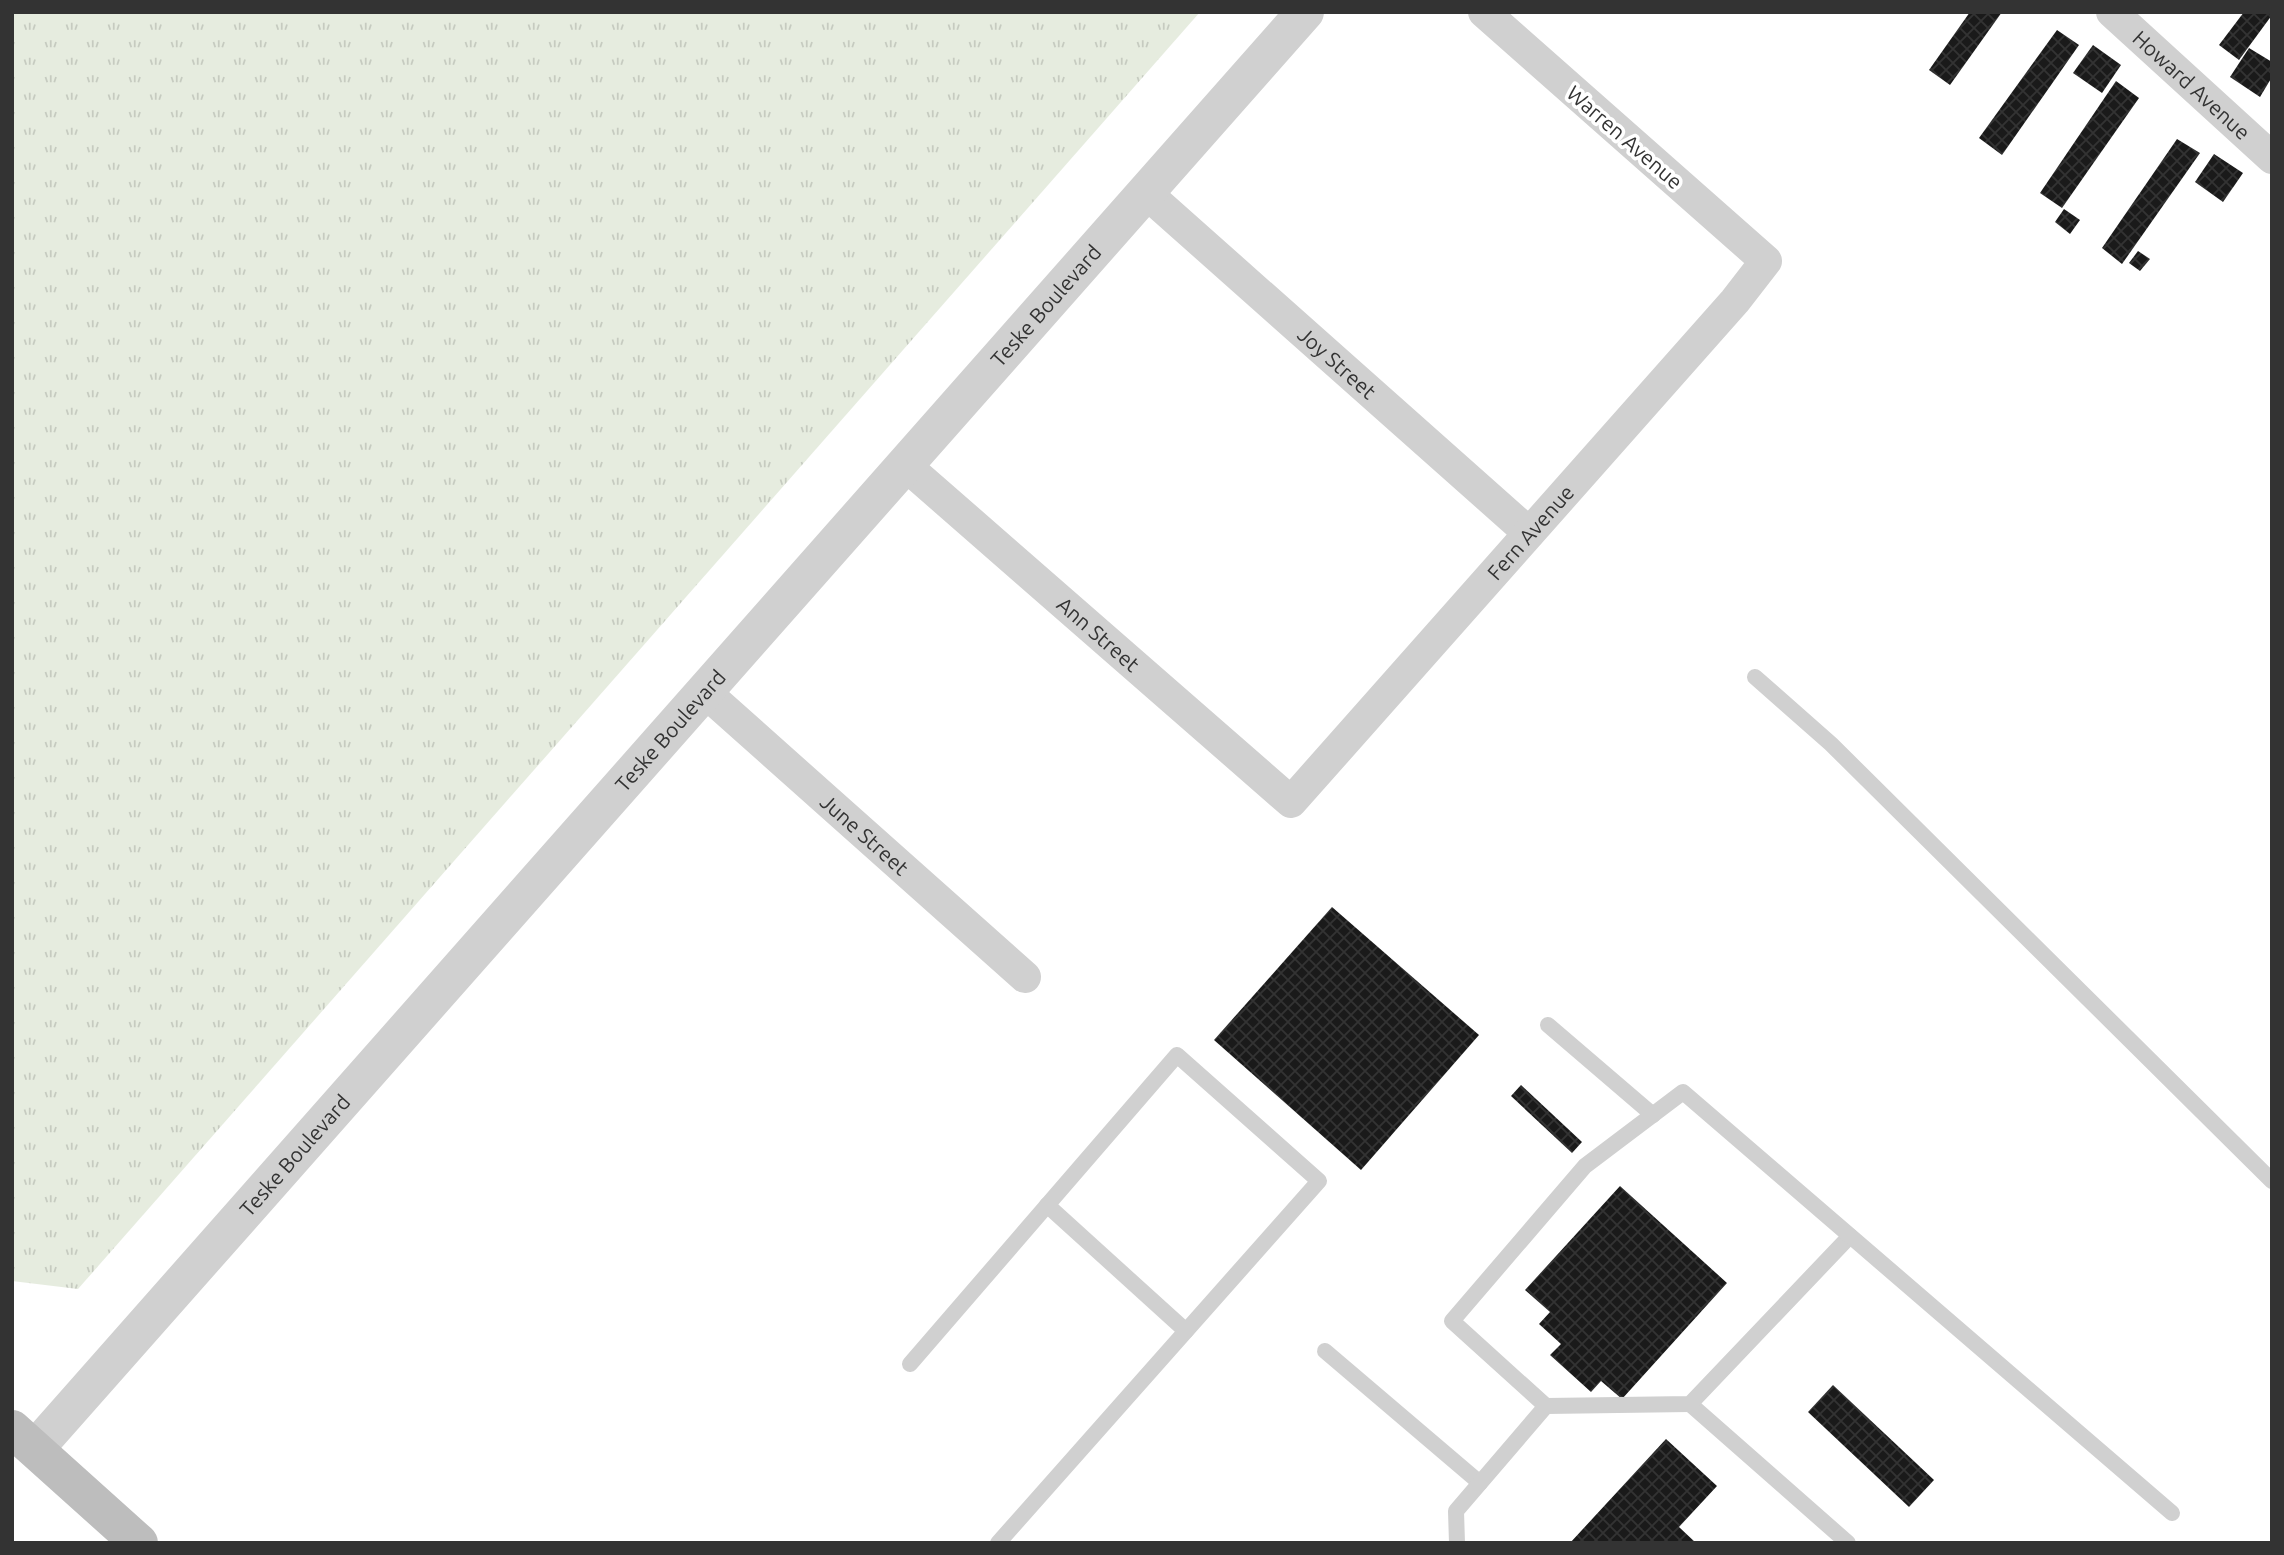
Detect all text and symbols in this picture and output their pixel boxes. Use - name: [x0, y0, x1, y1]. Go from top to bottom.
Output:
- street label: Howard Avenue: [2128, 25, 2255, 144]
- street label: Warren Avenue: [1562, 80, 1688, 194]
- street label: Teske Boulevard: [986, 240, 1106, 371]
- street label: Joy Street: [1293, 322, 1381, 404]
- street label: Fern Avenue: [1482, 480, 1578, 584]
- street label: Ann Street: [1053, 592, 1145, 676]
- street label: Teske Boulevard: [610, 665, 730, 796]
- street label: June Street: [816, 789, 914, 880]
- street label: Teske Boulevard: [235, 1090, 355, 1221]

